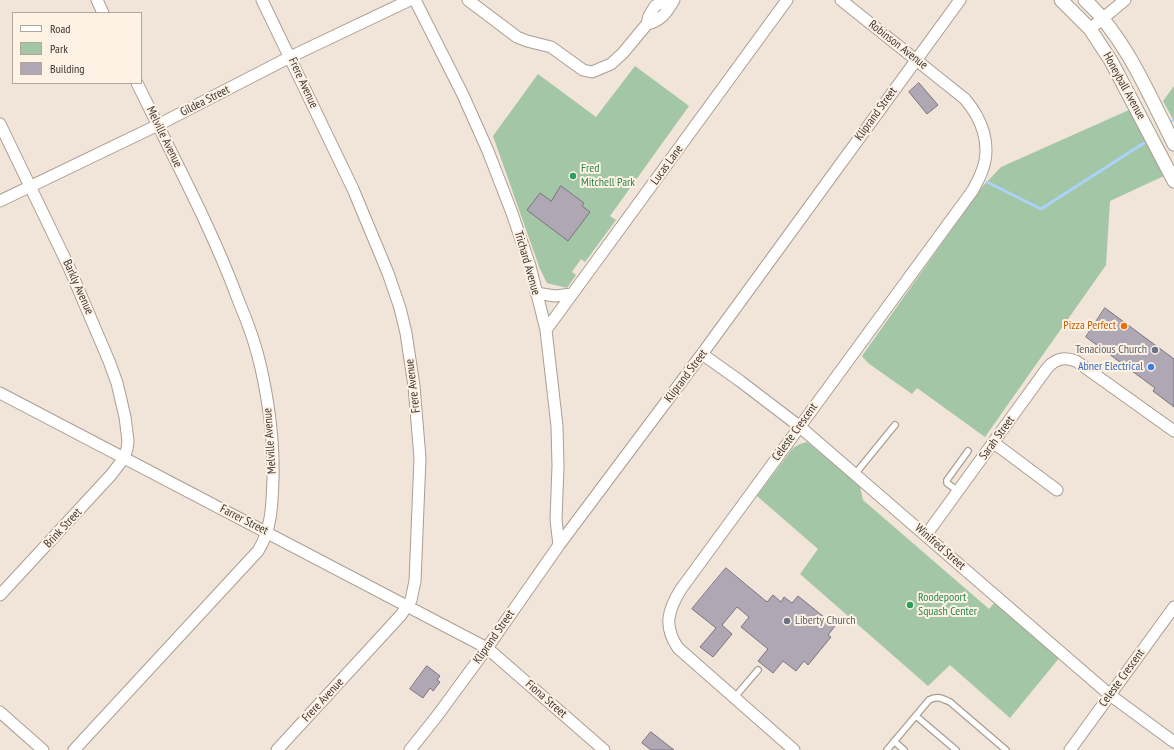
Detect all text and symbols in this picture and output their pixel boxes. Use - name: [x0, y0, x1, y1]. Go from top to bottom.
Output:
- legend: [12, 12, 142, 84]
- street label: Robinson Avenue: [866, 17, 930, 73]
- text: Road: [50, 21, 70, 36]
- text: Park: [50, 41, 68, 56]
- street label: Honeyball Avenue: [1100, 50, 1148, 122]
- street label: Frere Avenue: [285, 55, 321, 111]
- text: Building: [50, 61, 85, 76]
- street label: Gildea Street: [178, 82, 232, 120]
- street label: Kliprand Street: [852, 84, 900, 144]
- street label: Melville Avenue: [143, 104, 185, 170]
- street label: Lucas Lane: [648, 142, 686, 188]
- place label: Fred Mitchell Park: [581, 162, 635, 190]
- marker: Fred Mitchell Park: [568, 171, 578, 181]
- street label: Trichard Avenue: [511, 229, 543, 297]
- street label: Barkly Avenue: [60, 257, 96, 317]
- place label: Pizza Perfect: [1063, 319, 1116, 333]
- marker: Pizza Perfect: [1119, 321, 1129, 331]
- place label: Tenacious Church: [1075, 343, 1147, 357]
- marker: Tenacious Church: [1150, 345, 1160, 355]
- street label: Kliprand Street: [661, 347, 711, 405]
- street label: Frere Avenue: [403, 358, 423, 414]
- place label: Abner Electrical: [1078, 360, 1143, 374]
- marker: Abner Electrical: [1146, 362, 1156, 372]
- street label: Celeste Crescent: [769, 400, 821, 464]
- street label: Melville Avenue: [261, 408, 279, 474]
- street label: Sarah Street: [976, 413, 1018, 463]
- street label: Farrer Street: [218, 502, 270, 538]
- street label: Brink Street: [41, 505, 85, 551]
- street label: Winifred Street: [912, 521, 968, 573]
- place label: Roodepoort Squash Center: [918, 591, 977, 619]
- marker: Roodepoort Squash Center: [905, 600, 915, 610]
- street label: Kliprand Street: [470, 607, 518, 667]
- place label: Liberty Church: [795, 614, 855, 628]
- marker: Liberty Church: [782, 616, 792, 626]
- street label: Celeste Crescent: [1096, 646, 1148, 710]
- street label: Frere Avenue: [299, 675, 347, 725]
- street label: Fiona Street: [522, 677, 570, 721]

